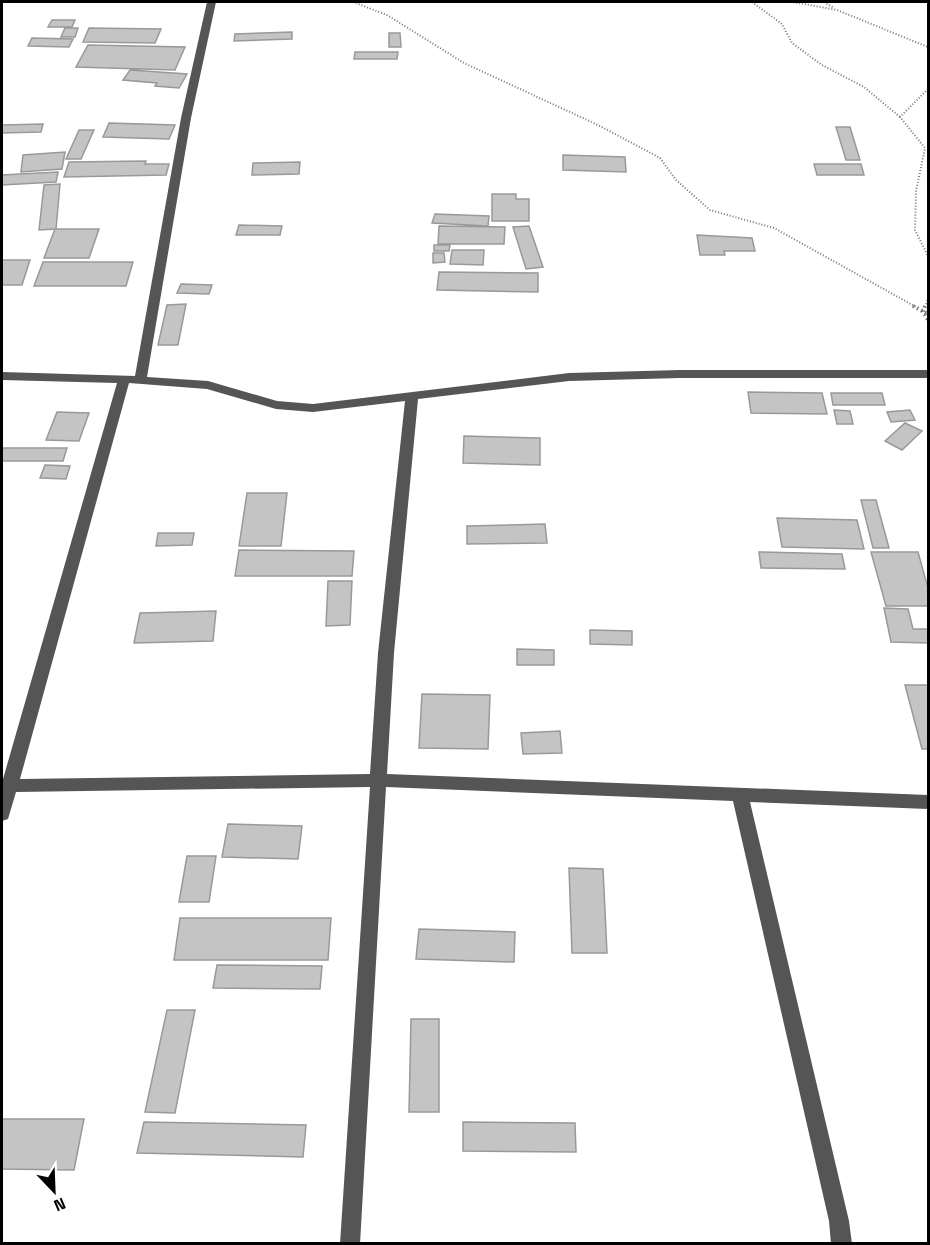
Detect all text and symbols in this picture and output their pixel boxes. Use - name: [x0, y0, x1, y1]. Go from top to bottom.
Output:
- north arrow: [24, 1161, 84, 1221]
- text: N: [51, 1193, 69, 1216]

